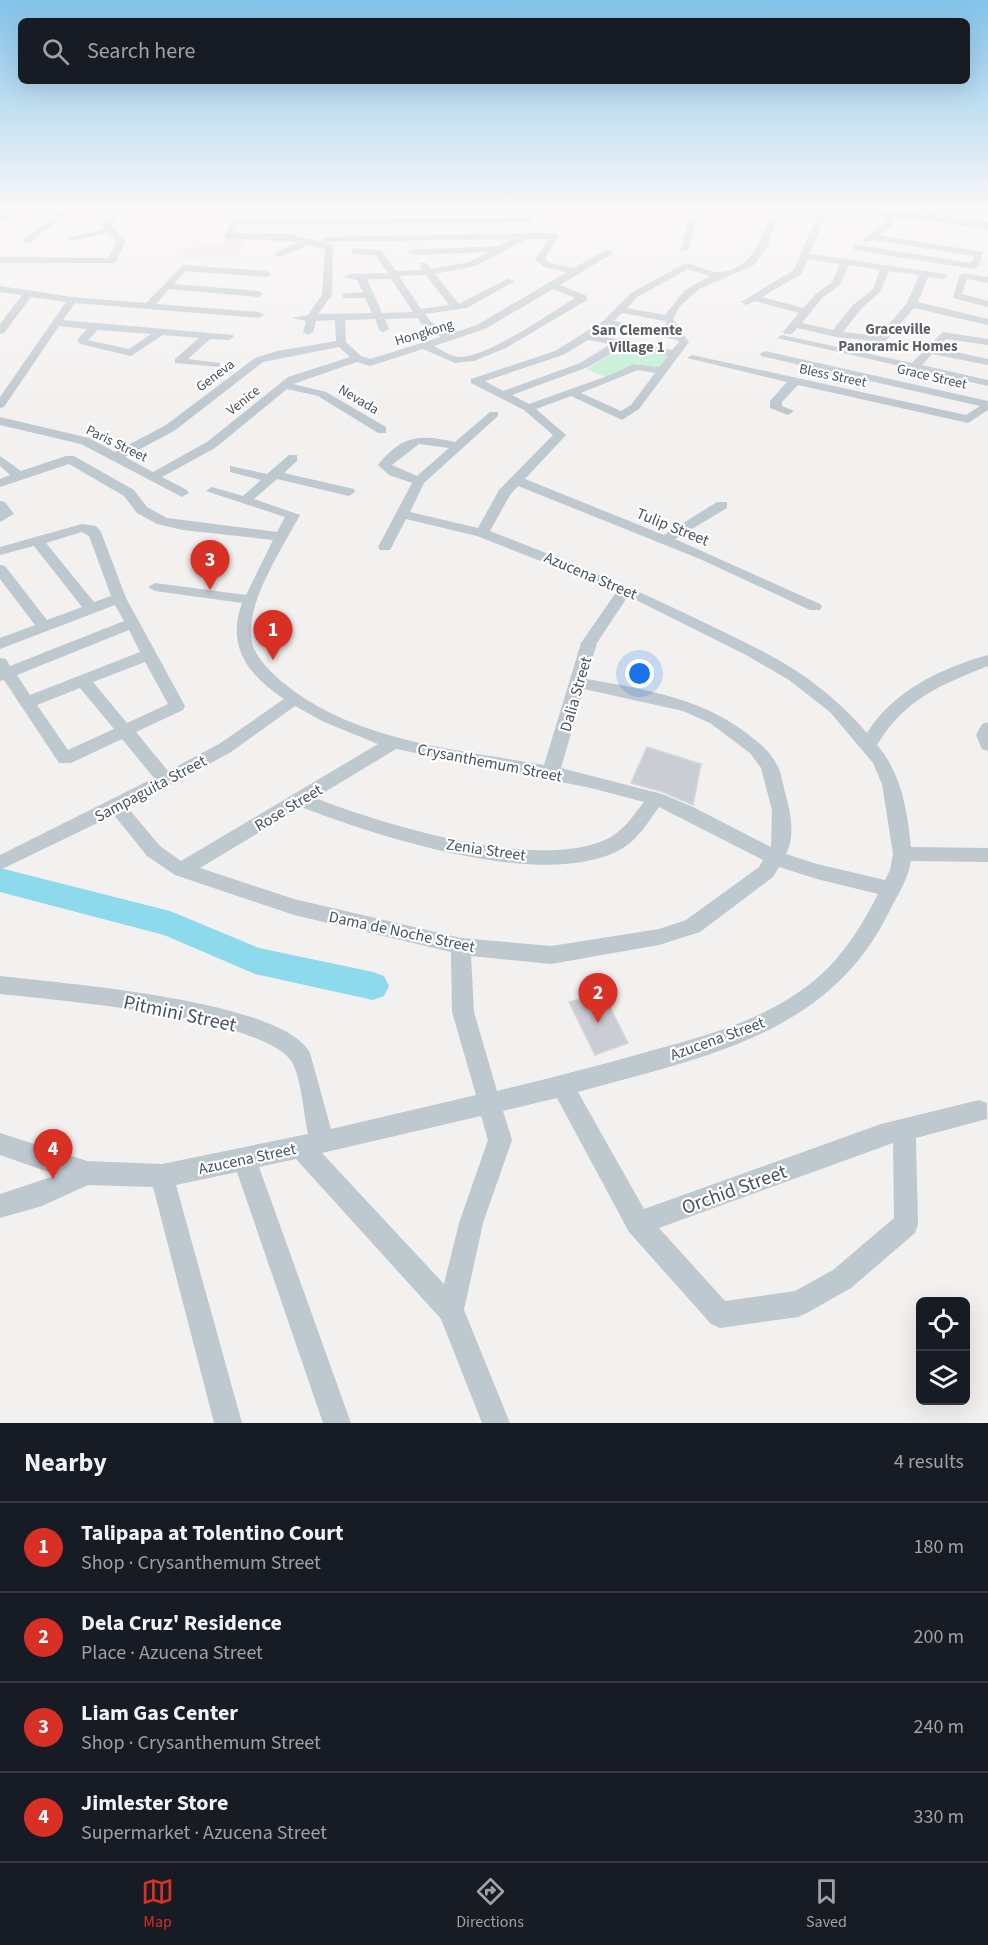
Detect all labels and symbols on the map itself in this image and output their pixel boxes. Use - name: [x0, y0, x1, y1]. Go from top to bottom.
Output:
- street label: Hongkong: [392, 315, 456, 351]
- district label: Graceville Panoramic Homes: [838, 319, 958, 357]
- district label: San Clemente Village 1: [591, 320, 683, 358]
- street label: Geneva: [192, 355, 239, 397]
- street label: Bless Street: [797, 359, 869, 393]
- street label: Grace Street: [895, 359, 969, 395]
- street label: Nevada: [334, 380, 383, 420]
- street label: Venice: [223, 381, 265, 421]
- street label: Paris Street: [82, 420, 151, 468]
- street label: Tulip Street: [633, 502, 713, 552]
- pin: 3: [190, 540, 230, 590]
- street label: Azucena Street: [541, 546, 641, 606]
- pin: 1: [254, 610, 292, 660]
- street label: Dalia Street: [555, 654, 597, 734]
- your location: [625, 659, 654, 688]
- street label: Crysanthemum Street: [416, 738, 564, 788]
- street label: Sampaguita Street: [91, 750, 211, 828]
- street label: Rose Street: [250, 779, 327, 837]
- street label: Zenia Street: [445, 834, 528, 867]
- street label: Dama de Noche Street: [327, 906, 477, 958]
- pin: 2: [578, 974, 618, 1023]
- street label: Pitmini Street: [121, 988, 239, 1040]
- street label: Azucena Street: [667, 1011, 768, 1066]
- pin: 4: [34, 1130, 72, 1179]
- street label: Azucena Street: [196, 1138, 299, 1180]
- street label: Orchid Street: [678, 1158, 791, 1222]

